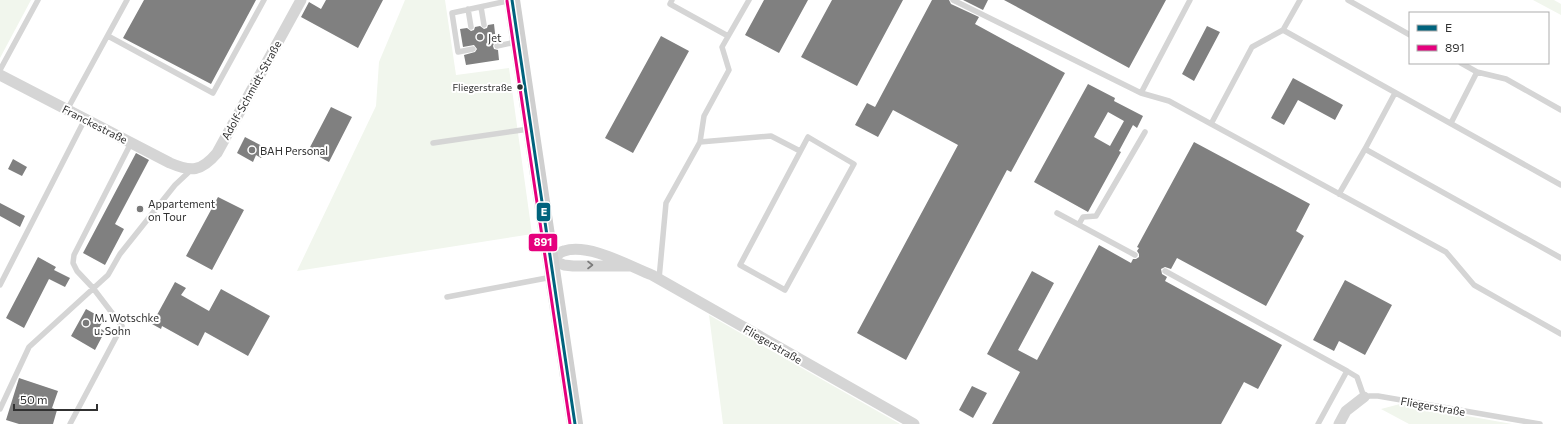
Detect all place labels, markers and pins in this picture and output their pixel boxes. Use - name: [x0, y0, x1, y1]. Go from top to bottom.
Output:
- place label: Jet: [488, 31, 502, 45]
- marker: Jet: [475, 32, 485, 42]
- place label: Fliegerstraße: [452, 81, 512, 93]
- marker: Fliegerstraße: [515, 82, 525, 92]
- place label: BAH Personal: [260, 144, 328, 157]
- marker: BAH Personal: [247, 145, 257, 155]
- place label: Appartement on Tour: [148, 197, 216, 223]
- marker: Appartement on Tour: [135, 204, 145, 214]
- place label: M. Wotschke u. Sohn: [94, 311, 159, 337]
- marker: M. Wotschke u. Sohn: [81, 318, 91, 328]

